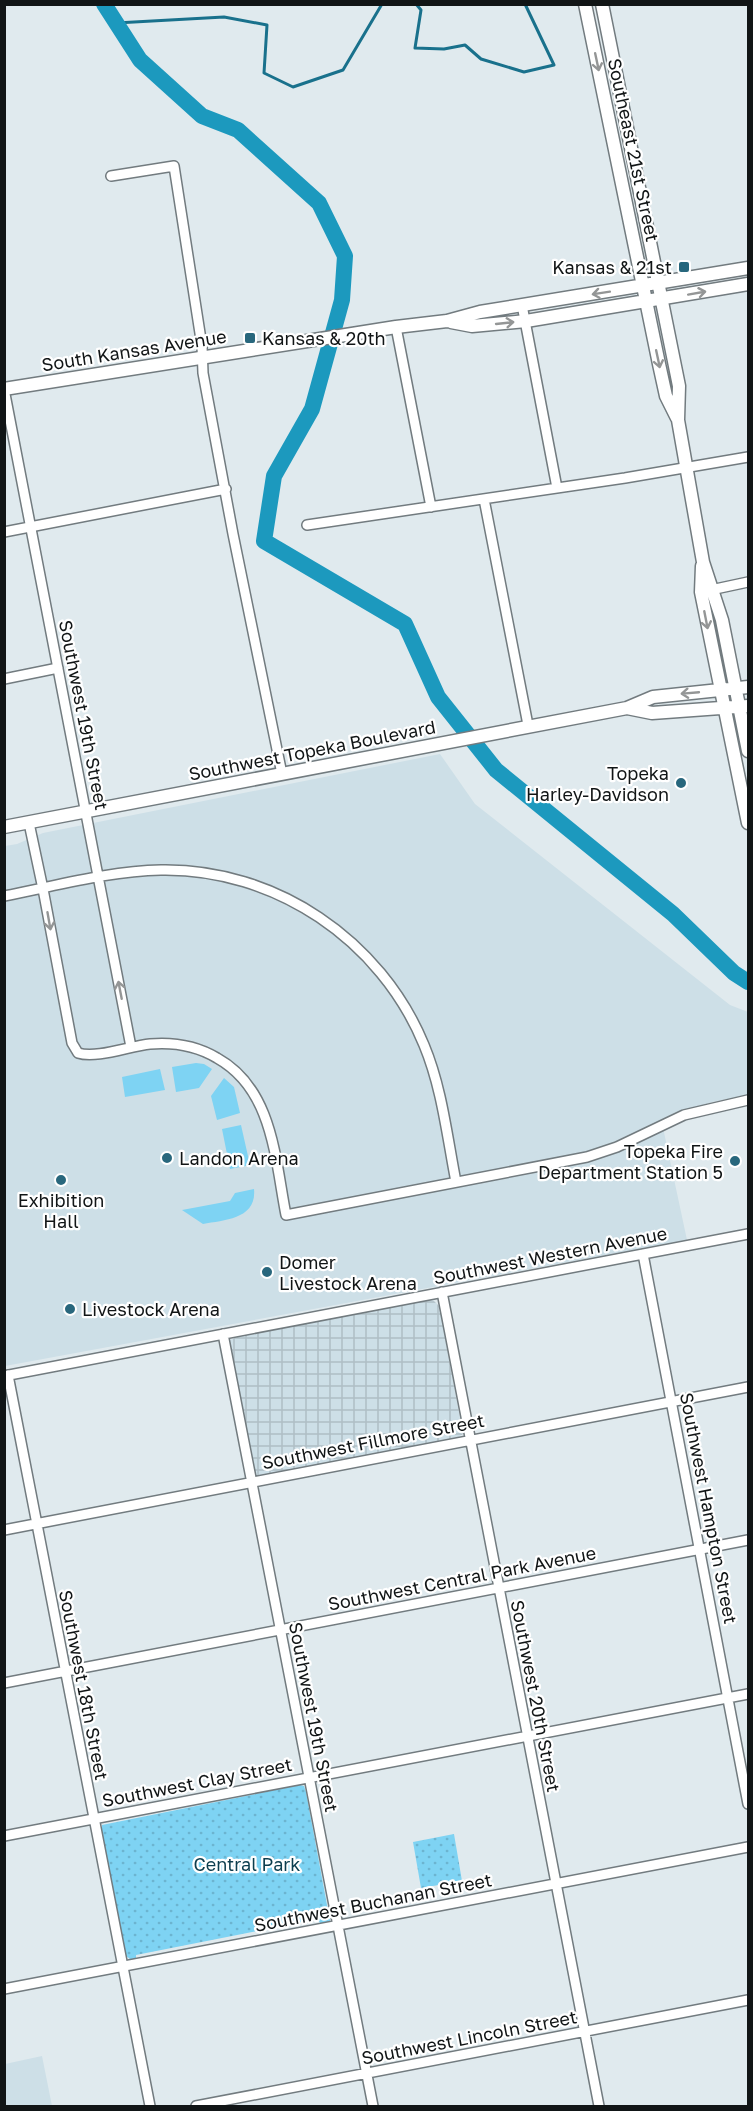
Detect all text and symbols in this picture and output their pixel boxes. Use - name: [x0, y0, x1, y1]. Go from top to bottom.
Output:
- one-way arrow: [592, 51, 603, 71]
- street label: Southeast 21st Street: [604, 56, 664, 244]
- place label: Kansas & 21st: [552, 256, 672, 278]
- marker: Kansas & 21st: [677, 260, 691, 274]
- one-way arrow: [592, 287, 612, 298]
- one-way arrow: [687, 287, 707, 298]
- one-way arrow: [494, 317, 514, 328]
- street label: South Kansas Avenue: [40, 325, 228, 375]
- place label: Kansas & 20th: [262, 327, 386, 349]
- marker: Kansas & 20th: [243, 331, 257, 345]
- one-way arrow: [653, 349, 664, 369]
- one-way arrow: [701, 610, 712, 629]
- street label: Southwest 19th Street: [55, 618, 113, 812]
- one-way arrow: [681, 688, 701, 699]
- street label: Southwest Topeka Boulevard: [187, 715, 437, 785]
- place label: Topeka Harley-Davidson: [526, 762, 669, 805]
- marker: Topeka Harley-Davidson: [674, 776, 688, 790]
- one-way arrow: [44, 911, 55, 930]
- one-way arrow: [114, 981, 125, 1000]
- place label: Topeka Fire Department Station 5: [538, 1140, 723, 1183]
- place label: Landon Arena: [179, 1147, 299, 1169]
- marker: Landon Arena: [160, 1151, 174, 1165]
- marker: Topeka Fire Department Station 5: [728, 1154, 742, 1168]
- marker: Exhibition Hall: [54, 1173, 68, 1187]
- place label: Exhibition Hall: [18, 1189, 104, 1232]
- street label: Southwest Western Avenue: [431, 1222, 669, 1288]
- place label: Domer Livestock Arena: [279, 1251, 417, 1294]
- marker: Domer Livestock Arena: [260, 1265, 274, 1279]
- place label: Livestock Arena: [82, 1298, 220, 1320]
- marker: Livestock Arena: [63, 1302, 77, 1316]
- street label: Southwest Hampton Street: [676, 1391, 742, 1625]
- street label: Southwest Fillmore Street: [260, 1409, 486, 1473]
- street label: Southwest Central Park Avenue: [326, 1541, 598, 1615]
- street label: Southwest 18th Street: [55, 1588, 113, 1782]
- street label: Southwest 20th Street: [507, 1598, 565, 1794]
- street label: Southwest 19th Street: [285, 1620, 343, 1814]
- street label: Southwest Clay Street: [100, 1753, 294, 1811]
- park label: Central Park: [193, 1853, 301, 1875]
- street label: Southwest Buchanan Street: [252, 1868, 494, 1936]
- street label: Southwest Lincoln Street: [360, 2005, 578, 2069]

